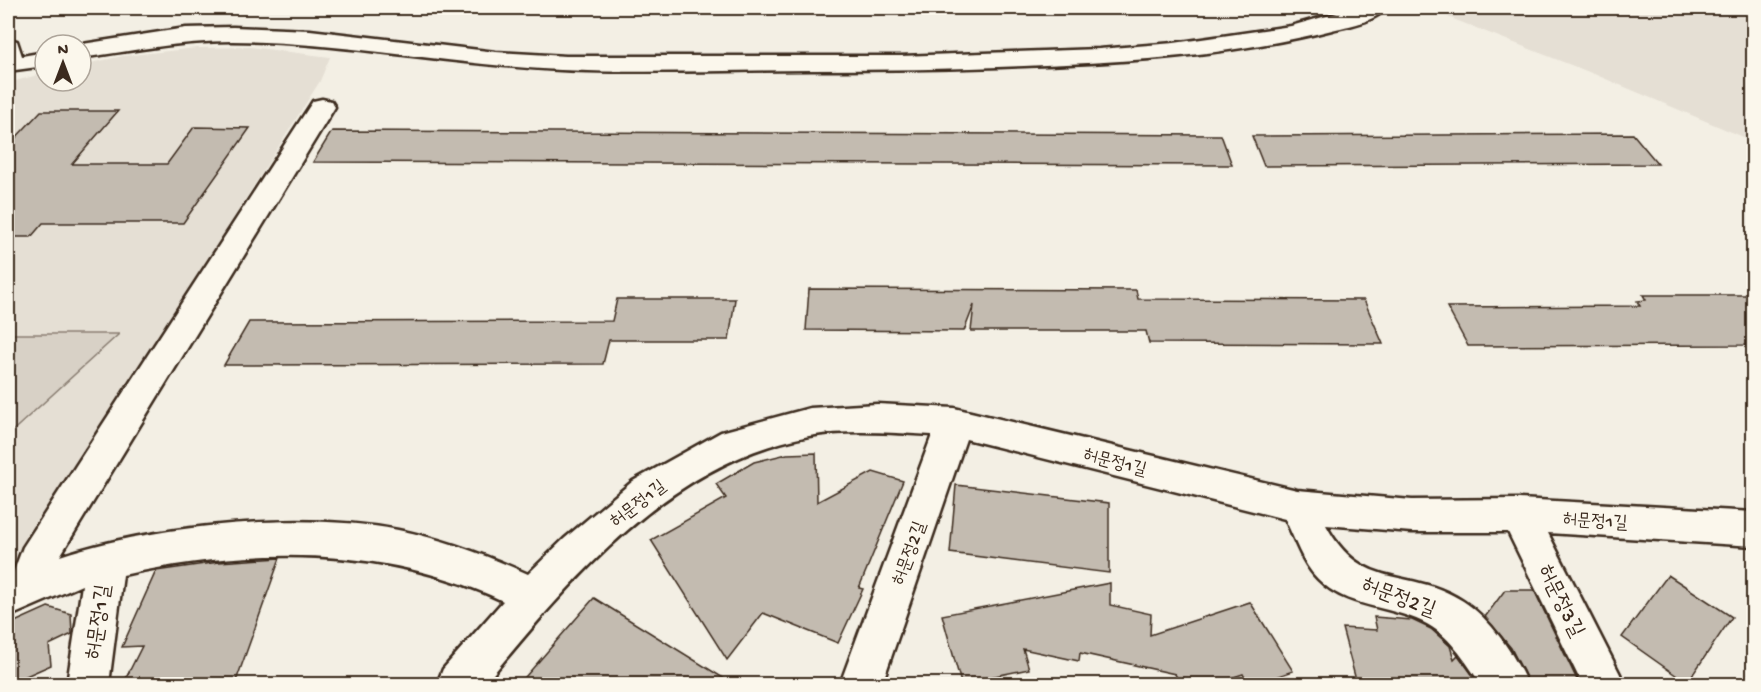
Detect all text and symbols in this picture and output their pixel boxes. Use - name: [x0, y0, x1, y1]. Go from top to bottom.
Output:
- north arrow: [33, 33, 93, 93]
- text: N: [58, 42, 69, 61]
- street label: 허문정1길: [1080, 445, 1149, 482]
- street label: 허문정1길: [606, 476, 671, 533]
- street label: 허문정1길: [1562, 510, 1628, 535]
- street label: 허문정2길: [889, 518, 932, 589]
- street label: 허문정3길: [1530, 561, 1588, 642]
- street label: 허문정2길: [1357, 574, 1439, 624]
- street label: 허문정1길: [83, 583, 118, 662]

